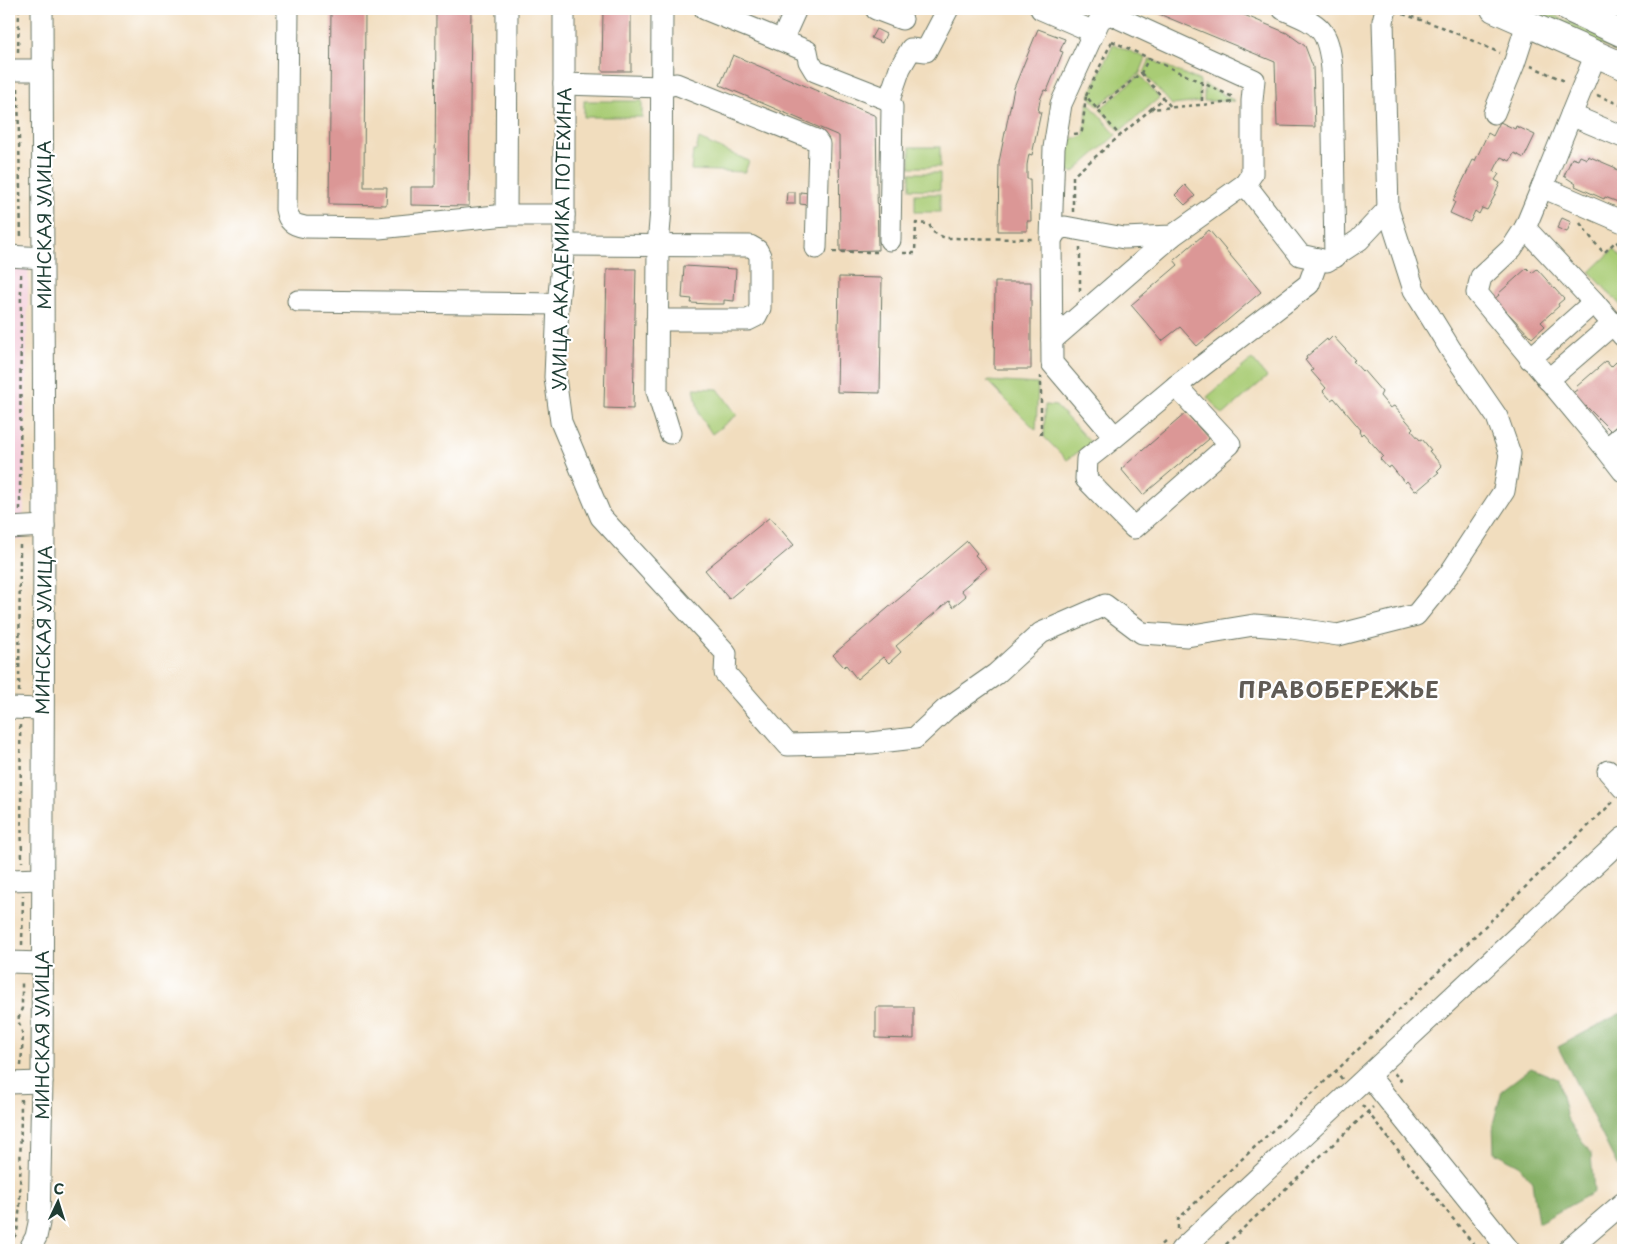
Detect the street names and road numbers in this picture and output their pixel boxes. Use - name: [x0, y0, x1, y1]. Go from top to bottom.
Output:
- street label: УЛИЦА АКАДЕМИКА ПОТЕХИНА: [545, 87, 577, 391]
- street label: МИНСКАЯ УЛИЦА: [30, 140, 57, 310]
- street label: МИНСКАЯ УЛИЦА: [28, 545, 58, 715]
- street label: МИНСКАЯ УЛИЦА: [28, 950, 55, 1120]

